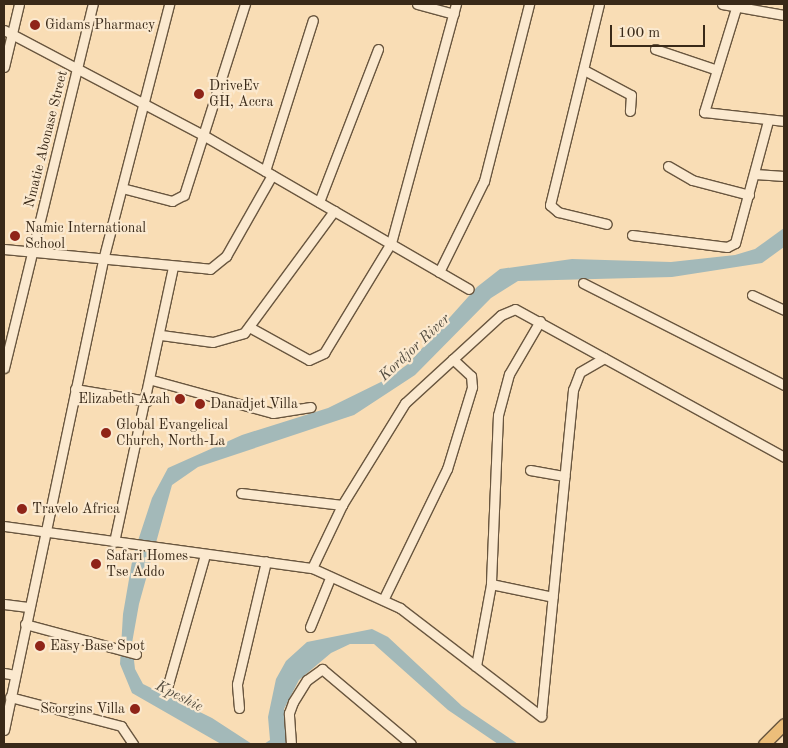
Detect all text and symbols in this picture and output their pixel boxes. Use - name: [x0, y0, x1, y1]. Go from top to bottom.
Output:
- scale bar: [613, 15, 708, 47]
- place label: Gidams Pharmacy: [45, 17, 156, 33]
- marker: Gidams Pharmacy: [29, 19, 41, 31]
- text: 100 m: [618, 26, 660, 41]
- street label: Nmatie Abonase Street: [21, 69, 71, 209]
- place label: DriveEv GH, Accra: [209, 78, 274, 110]
- marker: DriveEv GH, Accra: [193, 88, 205, 100]
- place label: Namic International School: [25, 220, 146, 252]
- marker: Namic International School: [9, 230, 21, 242]
- water label: Kordjor River: [376, 311, 454, 385]
- place label: Elizabeth Azah: [78, 391, 170, 407]
- marker: Elizabeth Azah: [174, 393, 186, 405]
- place label: Danadjet Villa: [210, 396, 298, 412]
- marker: Danadjet Villa: [194, 398, 206, 410]
- place label: Global Evangelical Church, North-La: [116, 417, 228, 450]
- marker: Global Evangelical Church, North-La: [100, 427, 112, 439]
- place label: Travelo Africa: [32, 501, 120, 517]
- marker: Travelo Africa: [16, 503, 28, 515]
- place label: Safari Homes Tse Addo: [106, 548, 188, 580]
- marker: Safari Homes Tse Addo: [90, 558, 102, 570]
- place label: Easy Base Spot: [50, 638, 145, 654]
- marker: Easy Base Spot: [34, 640, 46, 652]
- water label: Kpeshie: [152, 677, 206, 717]
- place label: Scorgins Villa: [40, 701, 125, 717]
- marker: Scorgins Villa: [129, 703, 141, 715]

